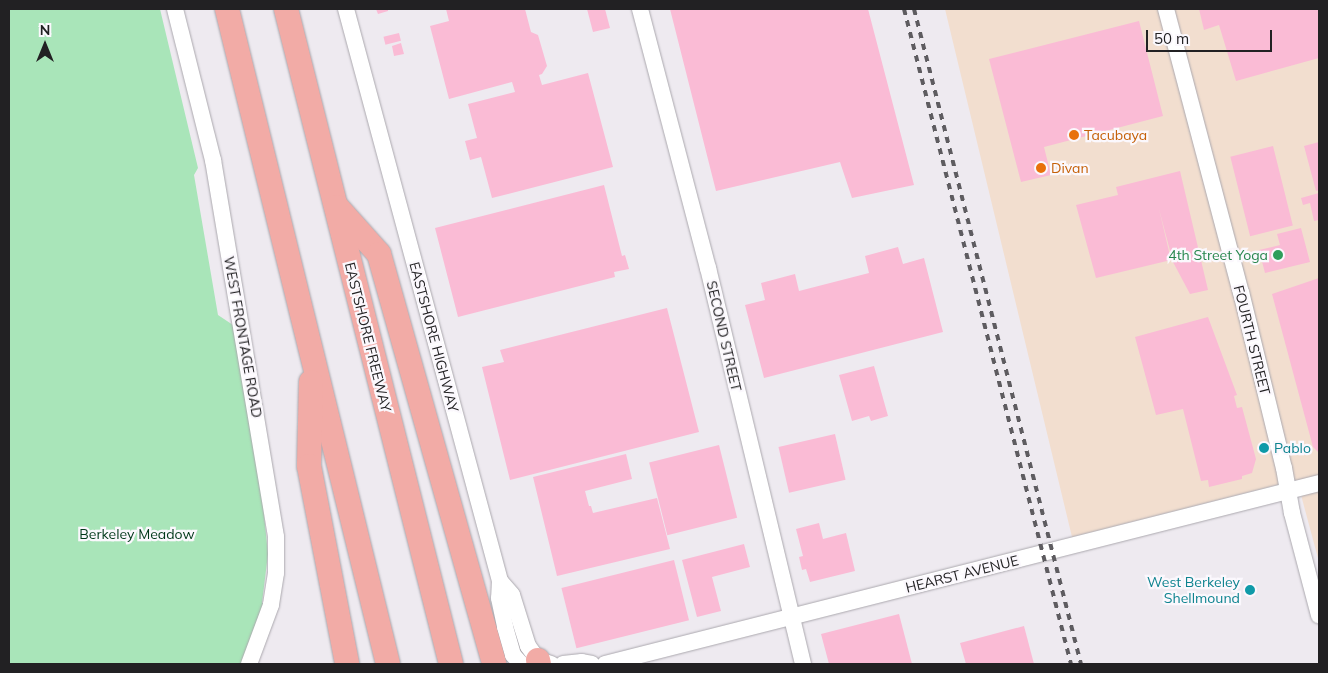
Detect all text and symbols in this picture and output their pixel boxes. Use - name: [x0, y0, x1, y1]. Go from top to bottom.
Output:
- north arrow: [20, 20, 70, 70]
- scale bar: [1148, 20, 1274, 52]
- text: N: [40, 21, 50, 39]
- text: 50 m: [1154, 29, 1189, 48]
- place label: Tacubaya: [1084, 127, 1147, 143]
- marker: Tacubaya: [1068, 129, 1080, 141]
- place label: Divan: [1051, 160, 1089, 176]
- marker: Divan: [1035, 162, 1047, 174]
- place label: 4th Street Yoga: [1168, 247, 1268, 263]
- marker: 4th Street Yoga: [1272, 249, 1284, 261]
- street label: WEST FRONTAGE ROAD: [221, 255, 265, 419]
- street label: EASTSHORE HIGHWAY: [406, 260, 462, 414]
- street label: EASTSHORE FREEWAY: [341, 261, 395, 413]
- street label: SECOND STREET: [703, 279, 745, 393]
- street label: FOURTH STREET: [1230, 283, 1274, 397]
- place label: Pablo: [1274, 440, 1311, 456]
- marker: Pablo: [1258, 442, 1270, 454]
- park label: Berkeley Meadow: [79, 526, 195, 542]
- street label: HEARST AVENUE: [904, 552, 1020, 596]
- place label: West Berkeley Shellmound: [1147, 574, 1240, 606]
- marker: West Berkeley Shellmound: [1244, 584, 1256, 596]

